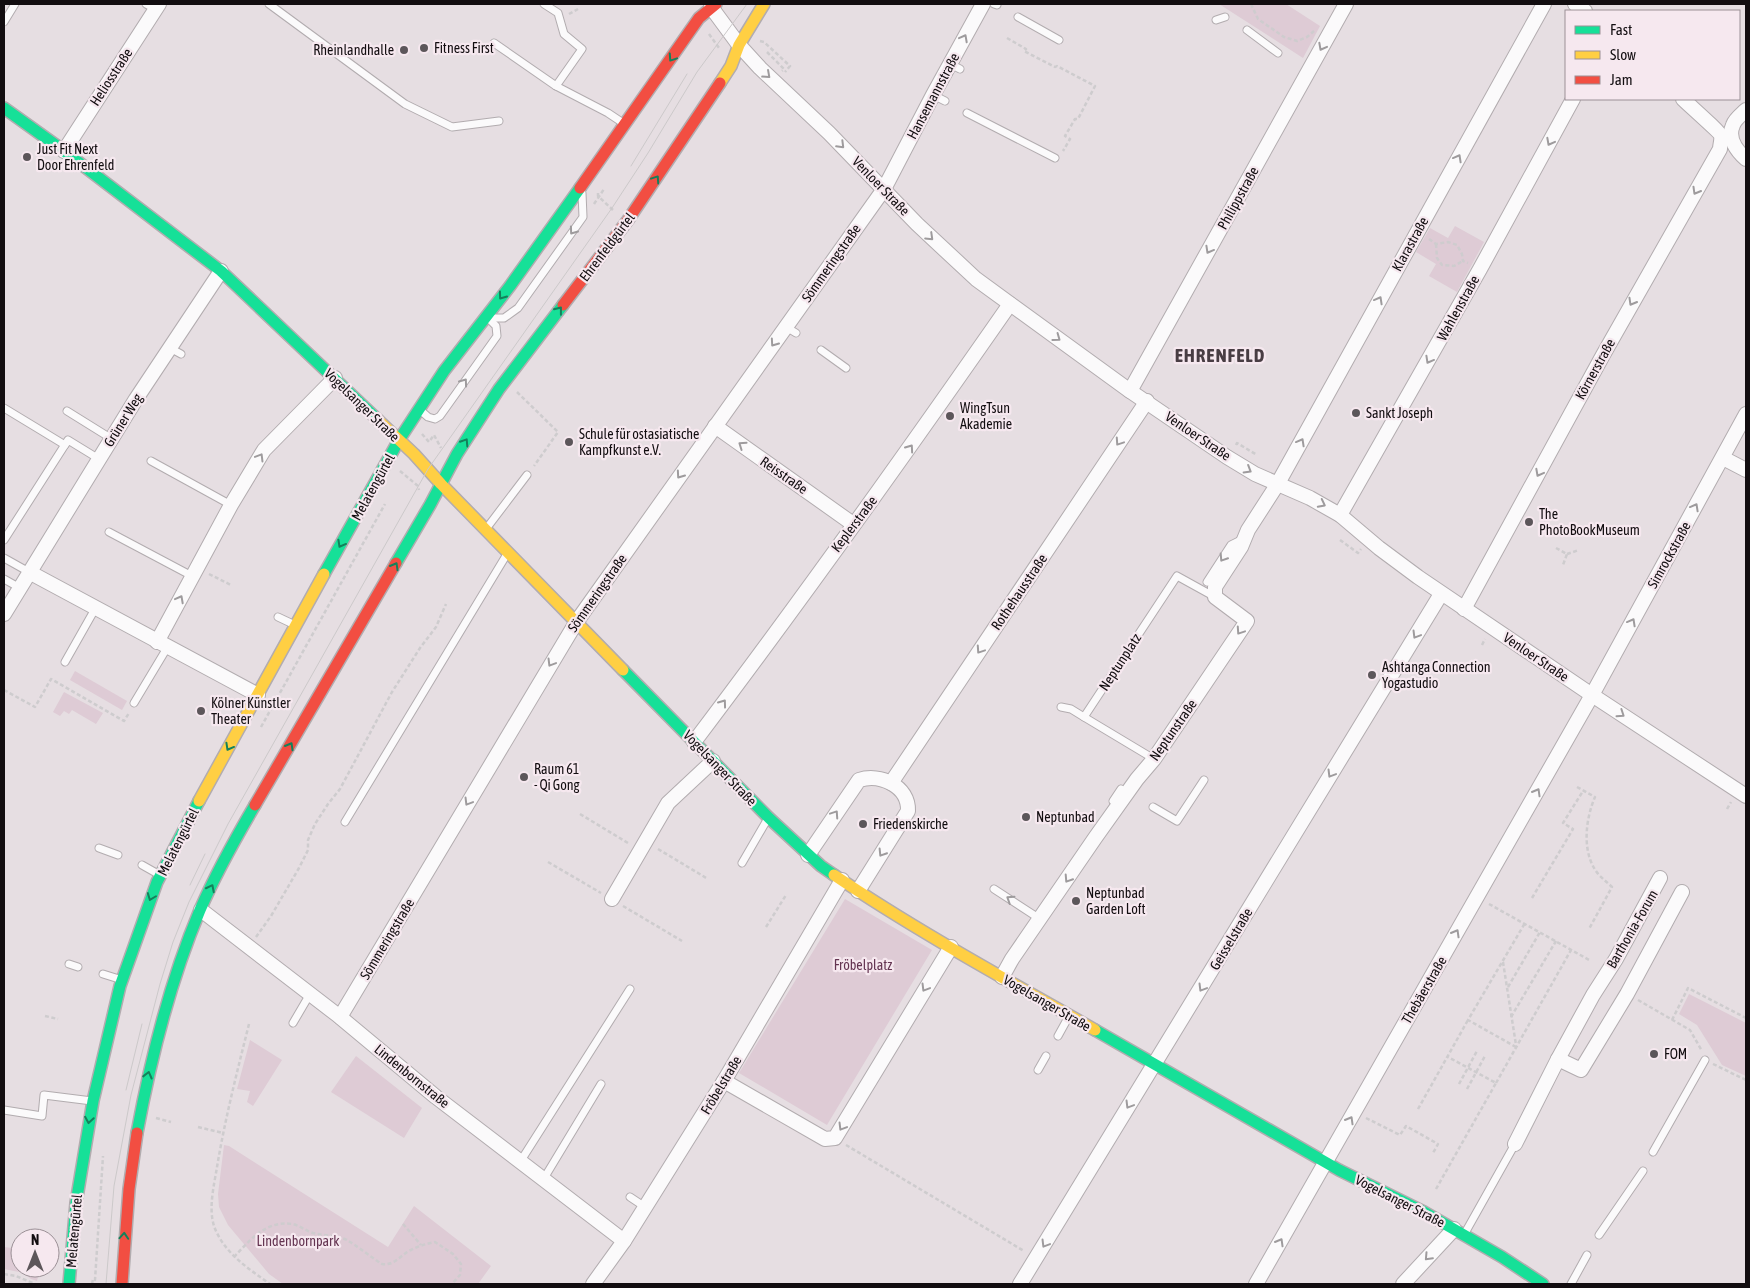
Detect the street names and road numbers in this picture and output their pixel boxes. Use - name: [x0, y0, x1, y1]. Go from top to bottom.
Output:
- street label: Heliosstraße: [87, 45, 135, 109]
- street label: Hansemannstraße: [904, 50, 962, 142]
- street label: Venloer Straße: [849, 153, 913, 219]
- street label: Philippstraße: [1214, 164, 1262, 232]
- street label: Ehrenfeldgürtel: [576, 210, 638, 284]
- street label: Klarastraße: [1389, 214, 1431, 274]
- street label: Sömmeringstraße: [798, 221, 864, 305]
- street label: Wahlenstraße: [1434, 273, 1482, 343]
- street label: Körnerstraße: [1572, 336, 1618, 402]
- street label: Vogelsanger Straße: [321, 365, 403, 445]
- street label: Grüner Weg: [100, 390, 146, 450]
- street label: Venloer Straße: [1162, 408, 1234, 464]
- street label: Melatengürtel: [348, 451, 398, 523]
- street label: Reisstraße: [757, 453, 811, 497]
- street label: Keplerstraße: [828, 493, 880, 555]
- street label: Simrockstraße: [1644, 519, 1694, 591]
- street label: Sömmeringstraße: [564, 551, 630, 635]
- street label: Rothehausstraße: [988, 551, 1050, 633]
- street label: Venloer Straße: [1500, 629, 1572, 685]
- street label: Neptunplatz: [1096, 630, 1144, 694]
- street label: Neptunstraße: [1146, 696, 1200, 764]
- street label: Vogelsanger Straße: [680, 727, 760, 809]
- street label: Melatengürtel: [154, 805, 202, 878]
- street label: Barthonia-Forum: [1603, 887, 1661, 971]
- street label: Sömmeringstraße: [357, 896, 417, 982]
- street label: Geisselstraße: [1206, 905, 1256, 973]
- street label: Thebäerstraße: [1398, 954, 1450, 1026]
- street label: Vogelsanger Straße: [1000, 971, 1094, 1035]
- street label: Lindenbornstraße: [371, 1041, 453, 1111]
- street label: Fröbelstraße: [697, 1053, 745, 1117]
- street label: Vogelsanger Straße: [1353, 1172, 1447, 1230]
- street label: Melatengürtel: [63, 1193, 85, 1268]

